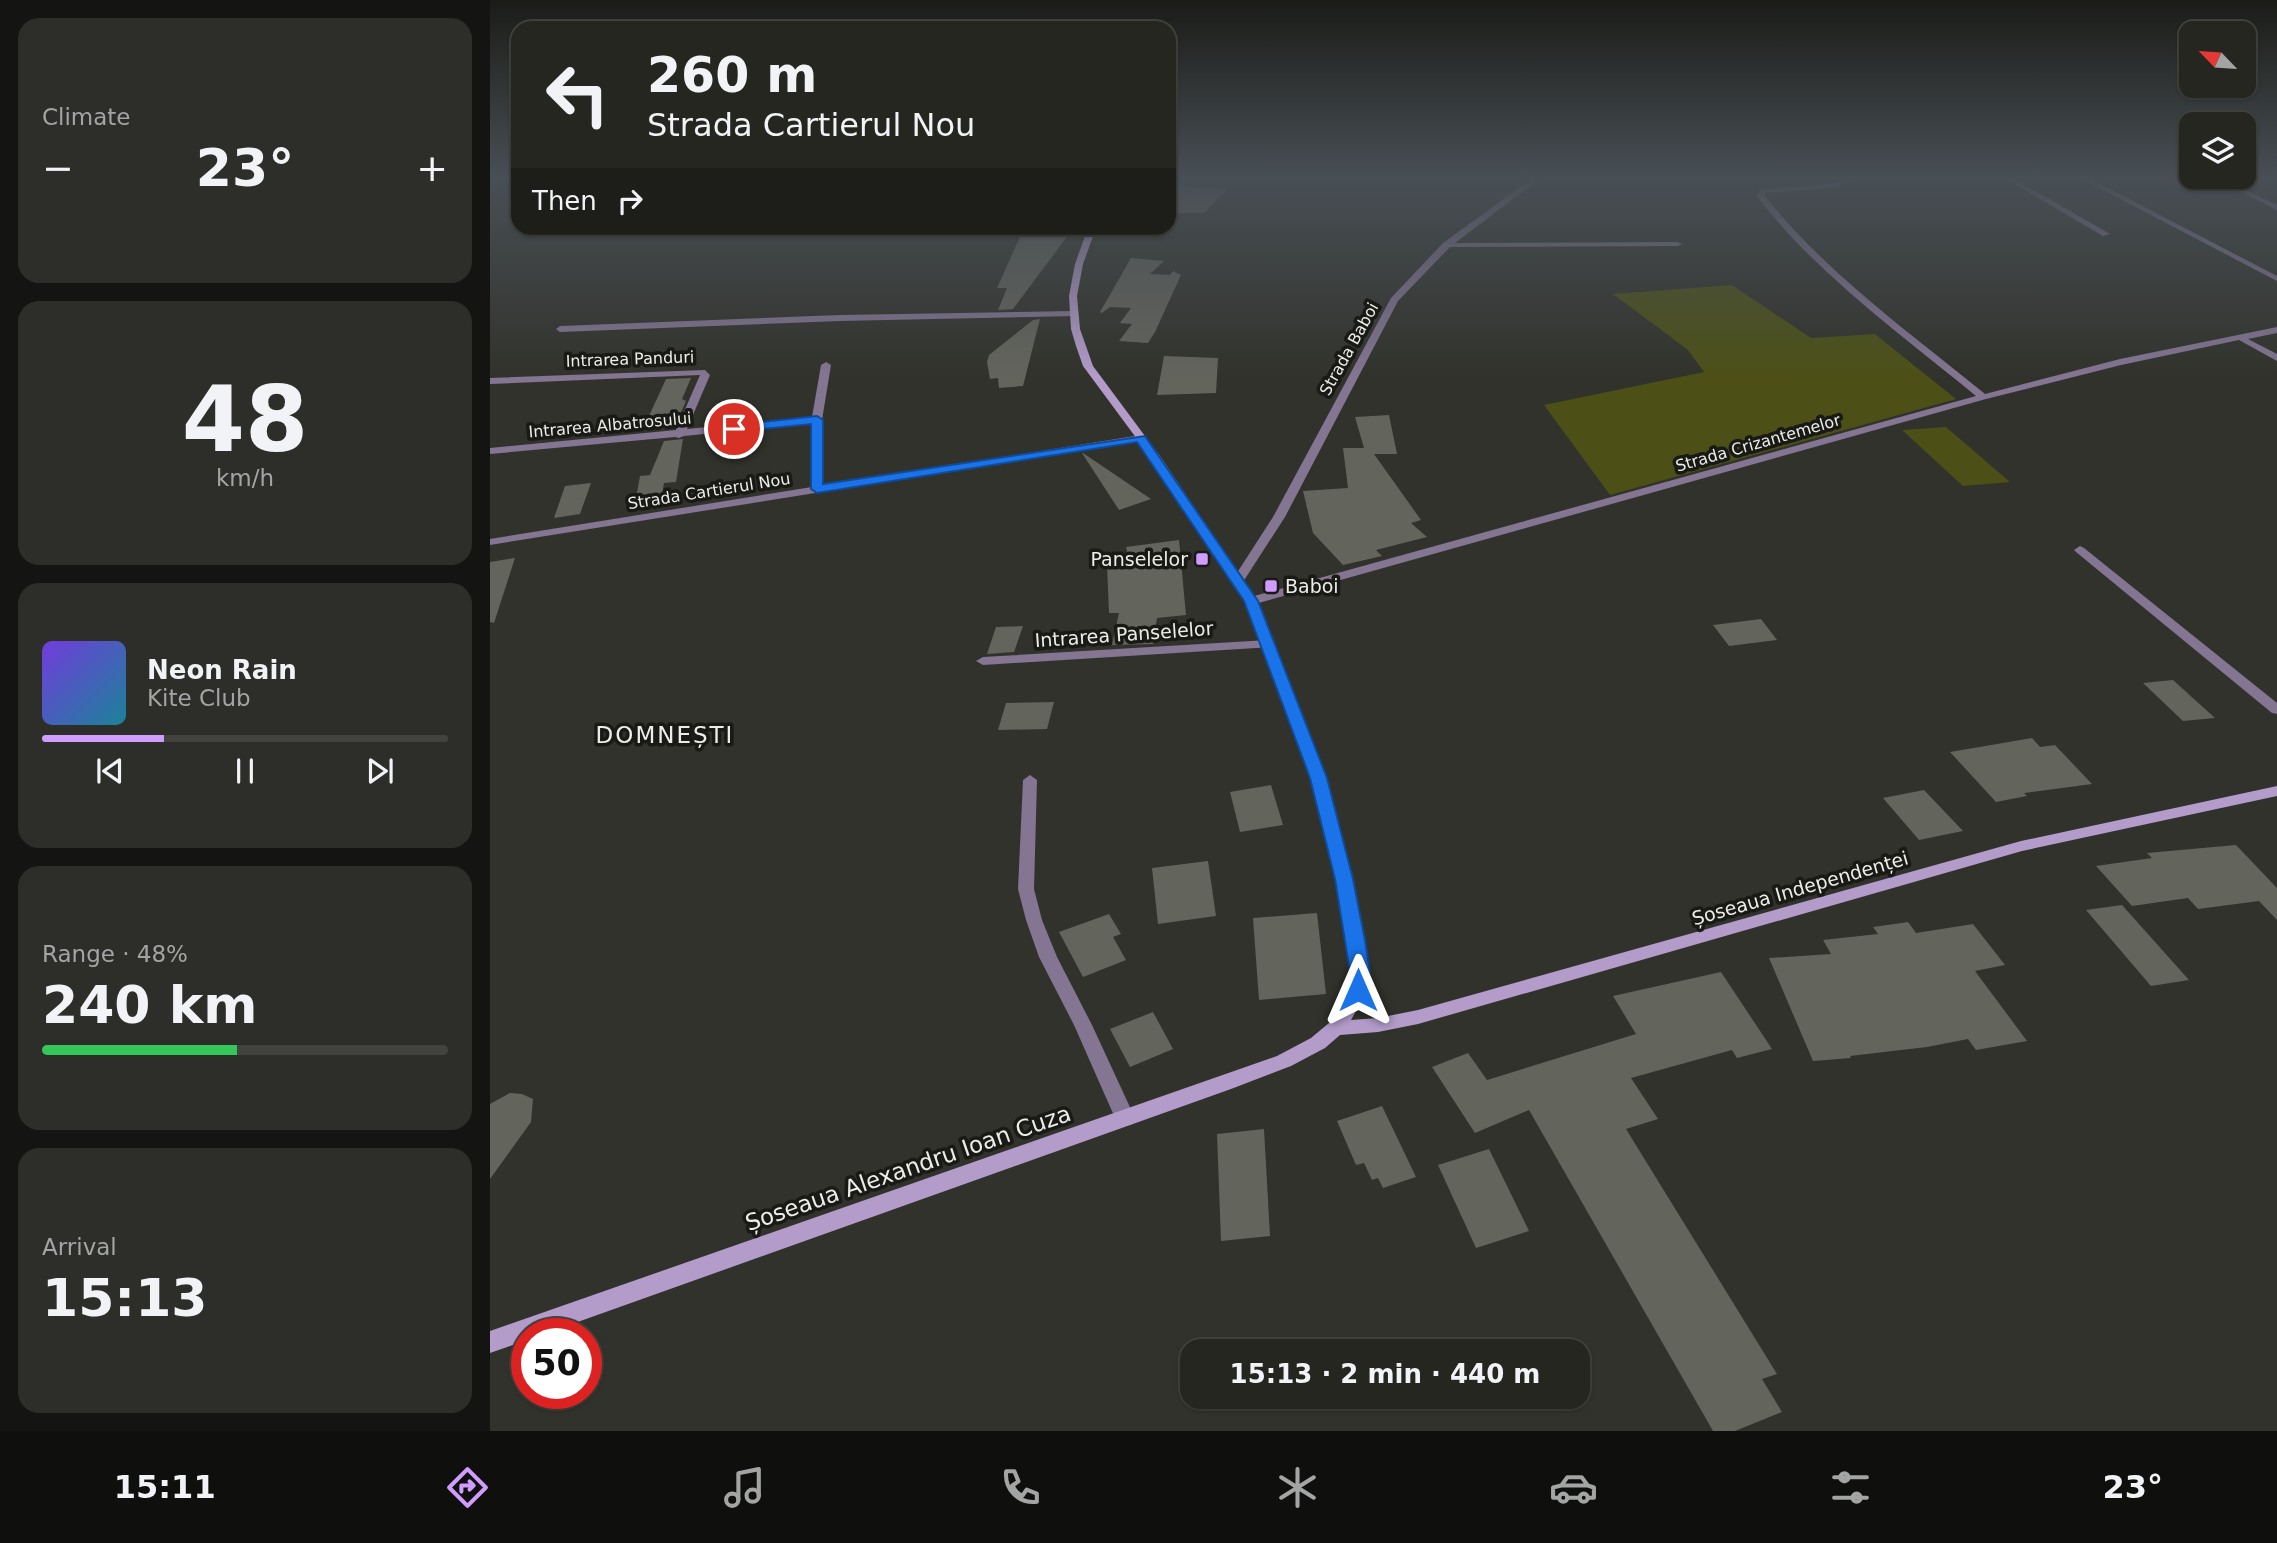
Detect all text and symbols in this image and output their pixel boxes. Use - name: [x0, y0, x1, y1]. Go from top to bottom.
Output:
- north arrow: [2179, 21, 2256, 98]
- map controls: [2179, 21, 2256, 189]
- text: 260 m: [647, 47, 817, 104]
- icon: left: [532, 49, 623, 140]
- text: Climate: [42, 104, 131, 130]
- text: Strada Cartierul Nou: [647, 106, 975, 144]
- button: layers: [2179, 112, 2256, 189]
- text: 23°: [196, 138, 294, 198]
- text: −: [42, 146, 74, 190]
- text: +: [416, 146, 448, 190]
- icon: right: [611, 182, 649, 220]
- text: Then: [532, 186, 597, 216]
- street label: Strada Baboi: [1316, 299, 1382, 399]
- street label: Intrarea Panduri: [565, 347, 695, 371]
- text: 48: [182, 367, 308, 472]
- pin: [704, 399, 764, 459]
- street label: Intrarea Albatrosului: [528, 408, 692, 442]
- icon: arrive: [715, 410, 753, 448]
- street label: Strada Crizantemelor: [1673, 410, 1843, 476]
- text: km/h: [216, 465, 274, 491]
- street label: Strada Cartierul Nou: [626, 469, 792, 513]
- place label: Panselelor: [1090, 548, 1188, 570]
- marker: Panselelor: [1194, 551, 1210, 567]
- place label: Baboi: [1285, 575, 1339, 597]
- marker: Baboi: [1263, 578, 1279, 594]
- street label: Intrarea Panselelor: [1034, 617, 1214, 651]
- text: Neon Rain: [147, 655, 297, 685]
- text: Kite Club: [147, 685, 251, 711]
- district label: DOMNEȘTI: [596, 722, 734, 748]
- icon: previous: [91, 752, 129, 790]
- icon: pause: [226, 752, 264, 790]
- icon: next: [361, 752, 399, 790]
- street label: Șoseaua Independenței: [1689, 847, 1911, 930]
- text: Range · 48%: [42, 941, 188, 967]
- position arrow: [1321, 953, 1395, 1027]
- text: 240 km: [42, 975, 257, 1035]
- street label: Șoseaua Alexandru Ioan Cuza: [742, 1100, 1074, 1236]
- text: Arrival: [42, 1234, 117, 1260]
- text: 15:13: [42, 1268, 208, 1328]
- speed limit sign: 50: [511, 1318, 602, 1409]
- text: 15:13 · 2 min · 440 m: [1230, 1359, 1540, 1389]
- icon: directions: [443, 1463, 492, 1512]
- icon: music: [720, 1463, 769, 1512]
- icon: phone: [996, 1463, 1045, 1512]
- icon: climate: [1273, 1463, 1322, 1512]
- icon: car: [1549, 1463, 1598, 1512]
- icon: filters: [1826, 1463, 1875, 1512]
- text: 15:11: [114, 1468, 216, 1506]
- text: 23°: [2103, 1468, 2163, 1506]

